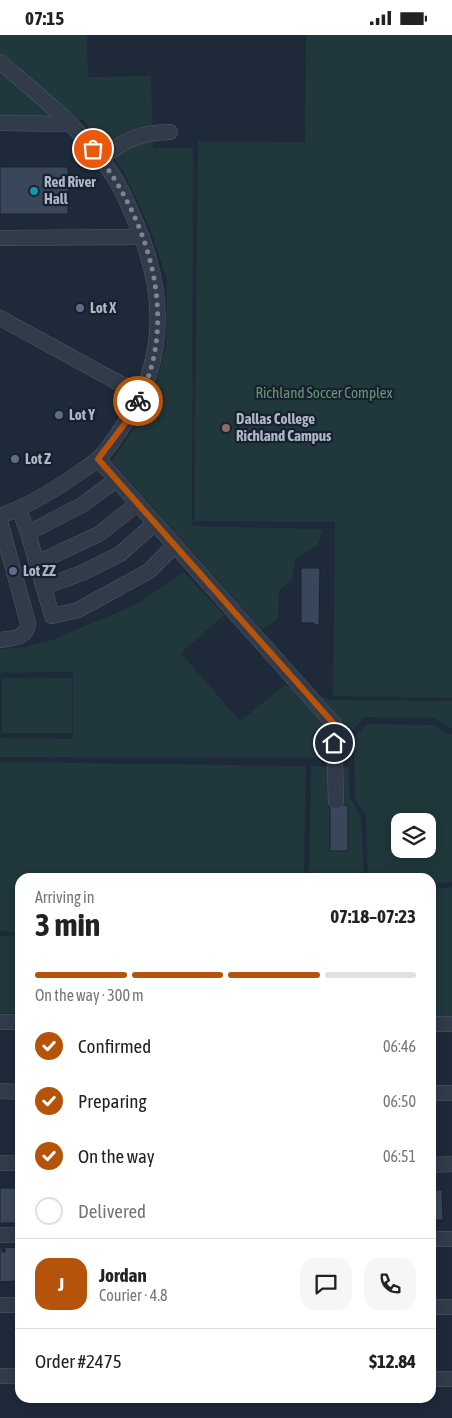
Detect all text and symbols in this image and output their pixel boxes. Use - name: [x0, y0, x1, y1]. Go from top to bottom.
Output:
- text: 07:15: [25, 7, 64, 29]
- pin: [72, 128, 114, 170]
- icon: bag: [79, 135, 107, 163]
- place label: Red River Hall: [44, 173, 96, 207]
- marker: Red River Hall: [28, 185, 40, 197]
- place label: Lot X: [90, 299, 116, 316]
- marker: Lot X: [74, 302, 86, 314]
- courier: [113, 376, 163, 426]
- park label: Richland Soccer Complex: [255, 384, 393, 401]
- icon: bike: [124, 387, 152, 415]
- place label: Lot Y: [69, 406, 95, 423]
- marker: Lot Y: [53, 409, 65, 421]
- place label: Dallas College Richland Campus: [236, 410, 332, 444]
- marker: Dallas College Richland Campus: [220, 422, 232, 434]
- place label: Lot Z: [25, 450, 51, 467]
- marker: Lot Z: [9, 453, 21, 465]
- place label: Lot ZZ: [23, 562, 56, 579]
- marker: Lot ZZ: [7, 565, 19, 577]
- pin: [313, 722, 355, 764]
- icon: home: [320, 729, 348, 757]
- map controls: [391, 813, 436, 858]
- button: layers: [391, 813, 436, 858]
- text: Arriving in: [35, 888, 95, 906]
- text: 07:18–07:23: [330, 905, 416, 927]
- text: 3 min: [35, 906, 100, 943]
- text: On the way · 300 m: [35, 986, 144, 1004]
- icon: check: [35, 1032, 63, 1060]
- text: Confirmed: [78, 1035, 151, 1057]
- text: 06:46: [383, 1037, 416, 1055]
- icon: check: [35, 1087, 63, 1115]
- text: Preparing: [78, 1090, 147, 1112]
- text: 06:50: [383, 1092, 416, 1110]
- icon: check: [35, 1142, 63, 1170]
- text: On the way: [78, 1145, 155, 1167]
- text: 06:51: [383, 1147, 416, 1165]
- text: Delivered: [78, 1200, 146, 1222]
- button: chat: [300, 1258, 352, 1310]
- button: phone: [364, 1258, 416, 1310]
- text: Jordan: [99, 1264, 147, 1286]
- text: J: [58, 1273, 64, 1295]
- text: Courier · 4.8: [99, 1286, 168, 1304]
- text: Order #2475: [35, 1350, 122, 1372]
- text: $12.84: [369, 1350, 416, 1372]

